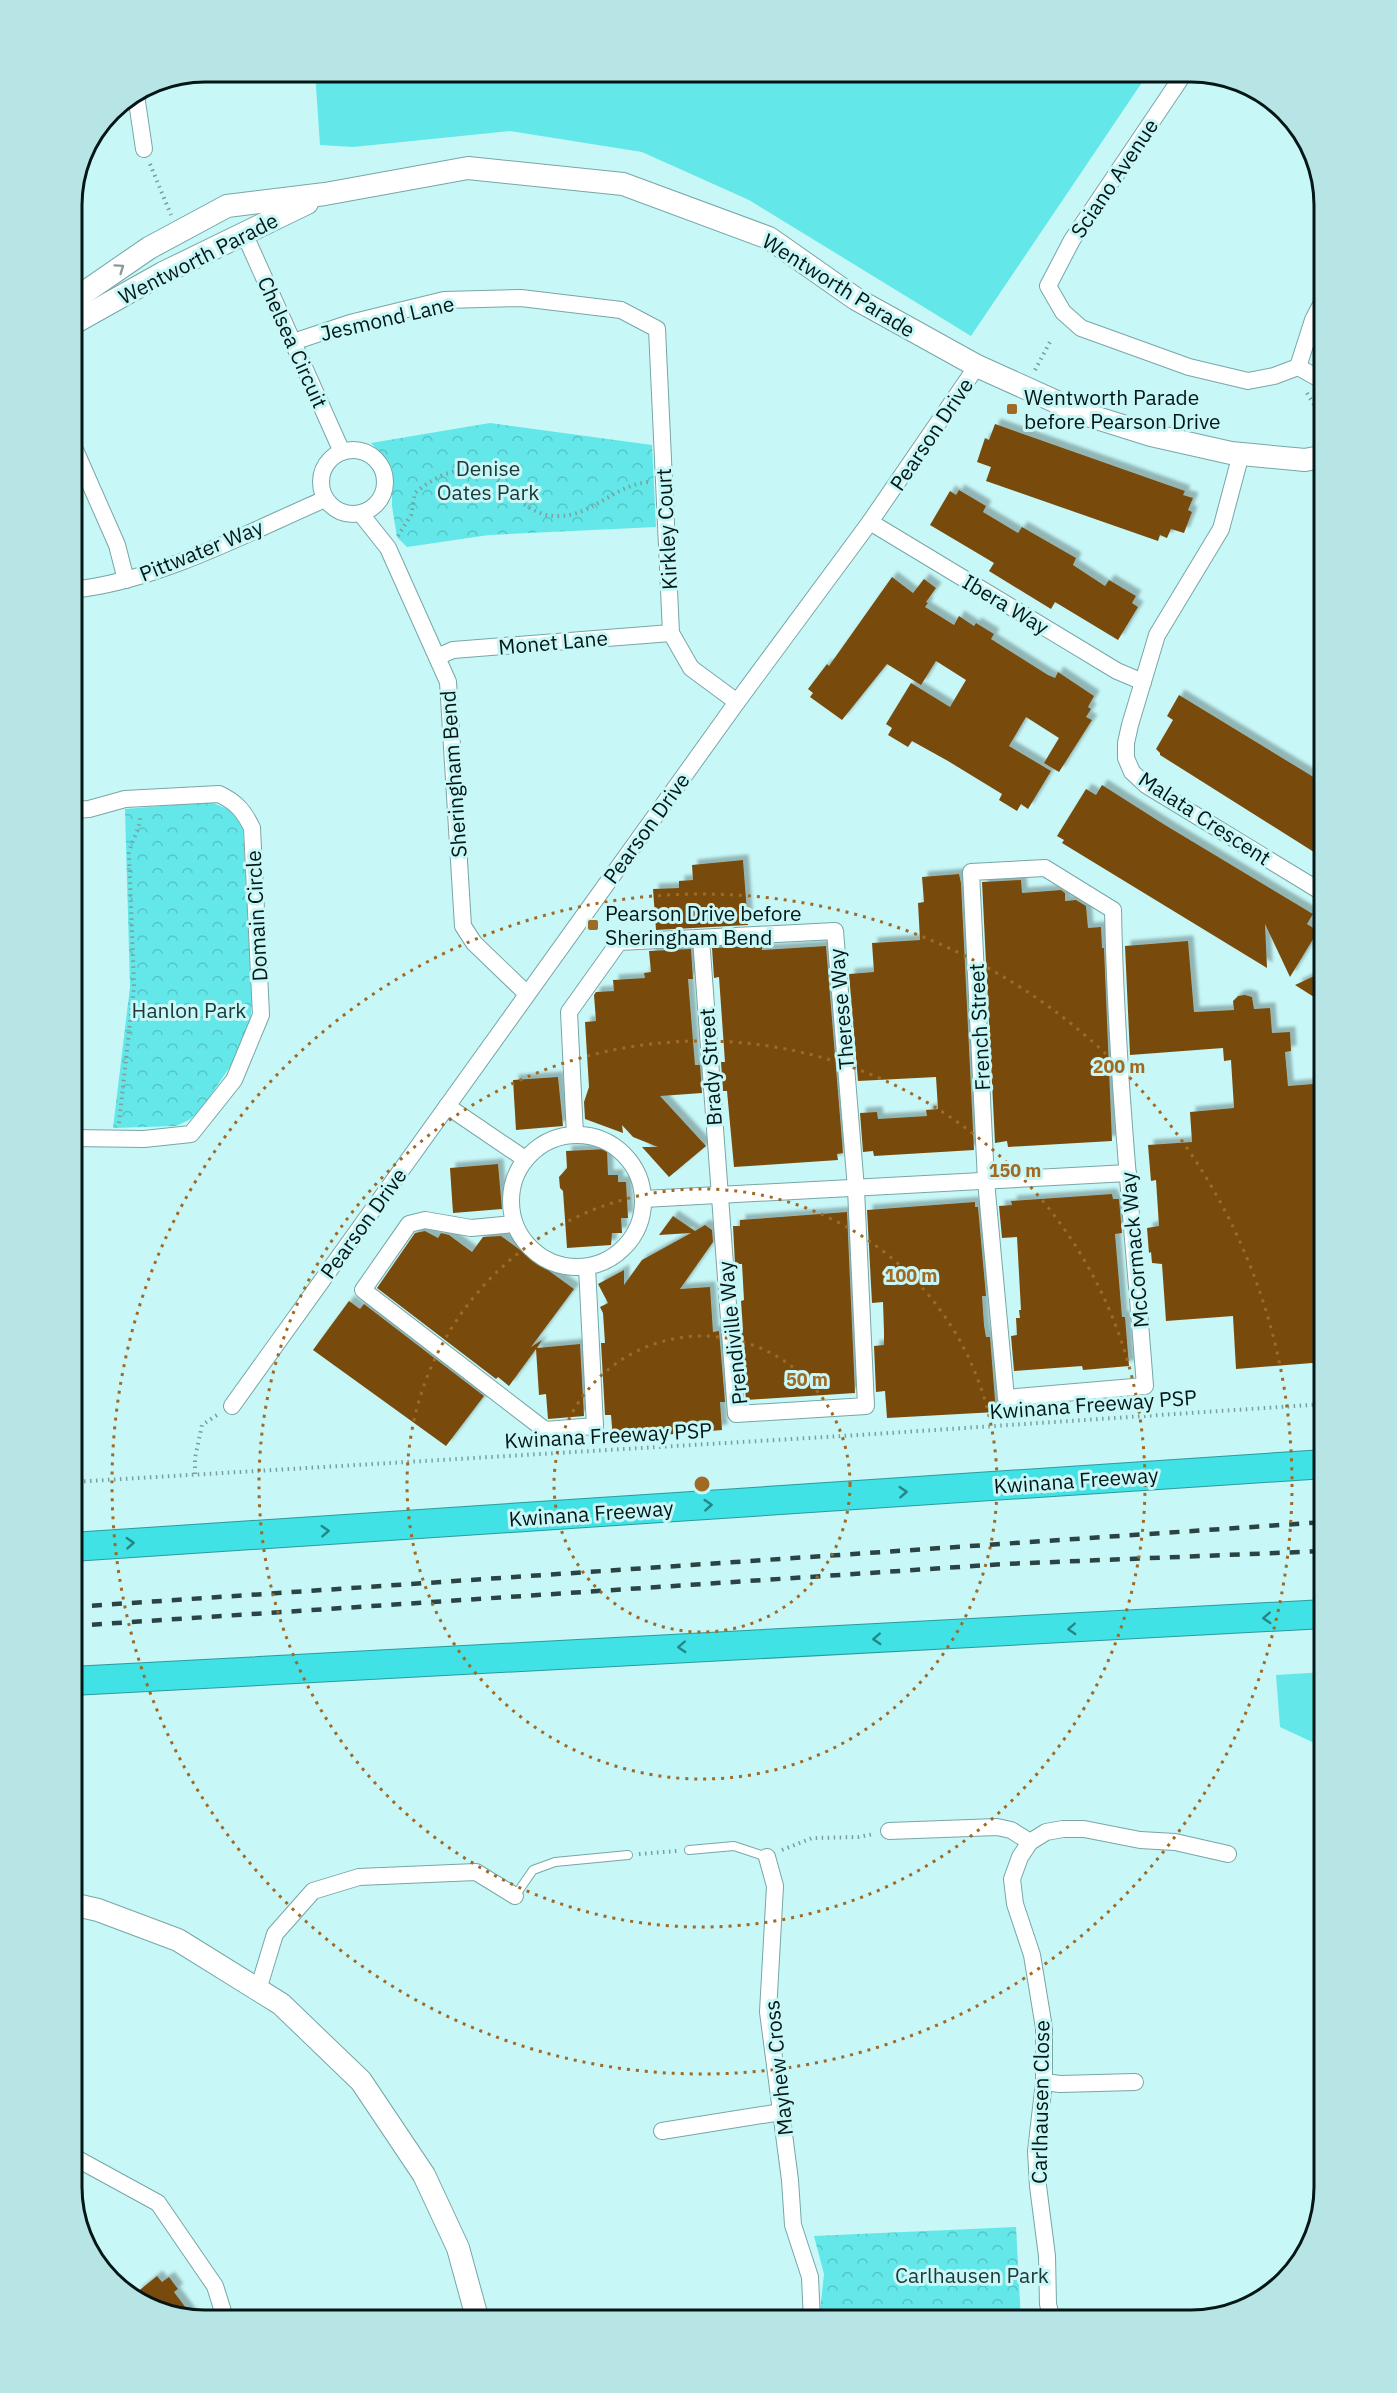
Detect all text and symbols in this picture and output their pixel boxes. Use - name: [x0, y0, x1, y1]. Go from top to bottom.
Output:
- street label: Sciano Avenue: [1064, 113, 1164, 243]
- street label: Wentworth Parade: [114, 206, 282, 310]
- street label: Wentworth Parade: [757, 227, 921, 343]
- one-way arrow: [114, 264, 125, 275]
- street label: Chelsea Circuit: [252, 272, 334, 412]
- street label: Jesmond Lane: [317, 289, 457, 347]
- street label: Pearson Drive: [883, 372, 979, 496]
- place label: Wentworth Parade before Pearson Drive: [1024, 383, 1221, 435]
- marker: Wentworth Parade before Pearson Drive: [1005, 402, 1019, 416]
- park label: Denise Oates Park: [437, 454, 539, 506]
- street label: Kirkley Court: [649, 467, 683, 591]
- street label: Pittwater Way: [135, 512, 268, 588]
- street label: Ibera Way: [958, 567, 1055, 641]
- street label: Monet Lane: [497, 623, 609, 661]
- street label: Sheringham Bend: [433, 690, 473, 858]
- street label: Malata Crescent: [1133, 765, 1277, 871]
- street label: Pearson Drive: [596, 767, 696, 889]
- street label: Domain Circle: [239, 850, 273, 982]
- place label: Pearson Drive before Sheringham Bend: [605, 899, 802, 951]
- marker: Pearson Drive before Sheringham Bend: [586, 918, 600, 932]
- street label: Therese Way: [822, 947, 860, 1071]
- street label: French Street: [962, 963, 996, 1091]
- park label: Hanlon Park: [132, 996, 246, 1024]
- street label: Brady Street: [692, 1007, 728, 1127]
- text: 200 m: [1093, 1055, 1145, 1078]
- text: 150 m: [989, 1159, 1041, 1182]
- street label: Pearson Drive: [313, 1162, 413, 1284]
- street label: McCormack Way: [1113, 1170, 1155, 1329]
- street label: Prendiville Way: [710, 1259, 753, 1406]
- text: 100 m: [885, 1264, 937, 1287]
- text: 50 m: [786, 1368, 828, 1391]
- street label: Kwinana Freeway PSP: [988, 1383, 1198, 1425]
- street label: Kwinana Freeway PSP: [504, 1416, 712, 1454]
- street label: Kwinana Freeway: [993, 1460, 1160, 1500]
- centre of rings: [692, 1474, 712, 1494]
- one-way arrow: [898, 1486, 907, 1499]
- street label: Kwinana Freeway: [508, 1493, 675, 1533]
- one-way arrow: [704, 1499, 713, 1512]
- one-way arrow: [321, 1524, 330, 1537]
- one-way arrow: [126, 1537, 135, 1550]
- one-way arrow: [1262, 1611, 1271, 1624]
- one-way arrow: [1067, 1622, 1076, 1635]
- one-way arrow: [873, 1632, 882, 1645]
- one-way arrow: [678, 1641, 687, 1654]
- street label: Mayhew Cross: [757, 1999, 799, 2137]
- street label: Carlhausen Close: [1025, 2020, 1055, 2184]
- park label: Carlhausen Park: [895, 2261, 1049, 2289]

